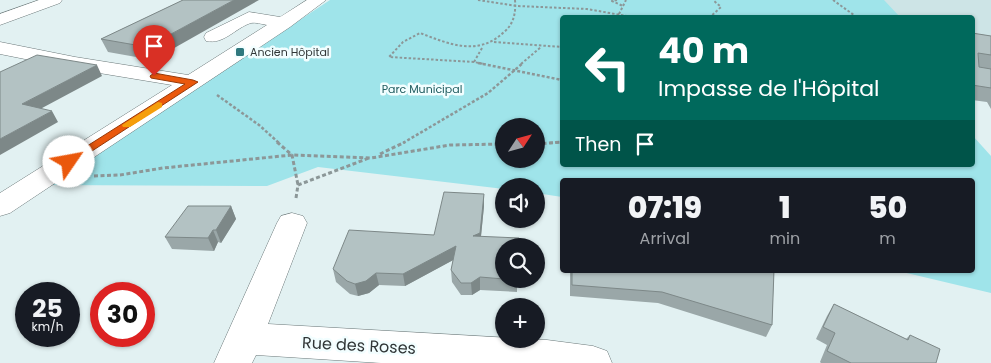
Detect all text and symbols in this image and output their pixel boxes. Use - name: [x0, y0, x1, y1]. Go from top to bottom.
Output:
- pin: [133, 25, 175, 76]
- text: 40 m: [658, 26, 749, 75]
- icon: arrive: [140, 32, 168, 60]
- icon: left: [575, 35, 640, 100]
- place label: Ancien Hôpital: [250, 44, 330, 60]
- marker: Ancien Hôpital: [234, 46, 246, 58]
- text: Impasse de l'Hôpital: [658, 73, 879, 104]
- park label: Parc Municipal: [382, 81, 462, 97]
- north arrow: [495, 118, 545, 168]
- map controls: [495, 118, 545, 348]
- icon: arrive: [631, 130, 659, 158]
- text: Then: [575, 131, 621, 158]
- position arrow: [42, 135, 94, 187]
- button: sound: [495, 178, 545, 228]
- text: 07:19: [628, 186, 702, 229]
- text: 1: [779, 186, 791, 229]
- text: 50: [868, 186, 907, 229]
- text: Arrival: [640, 227, 690, 250]
- text: min: [770, 227, 800, 250]
- text: m: [879, 227, 896, 250]
- button: search: [495, 238, 545, 288]
- speed limit sign: 30: [90, 282, 155, 347]
- text: 25: [32, 291, 63, 326]
- button: +: [495, 298, 545, 348]
- text: km/h: [32, 318, 63, 335]
- street label: Rue des Roses: [301, 331, 417, 360]

